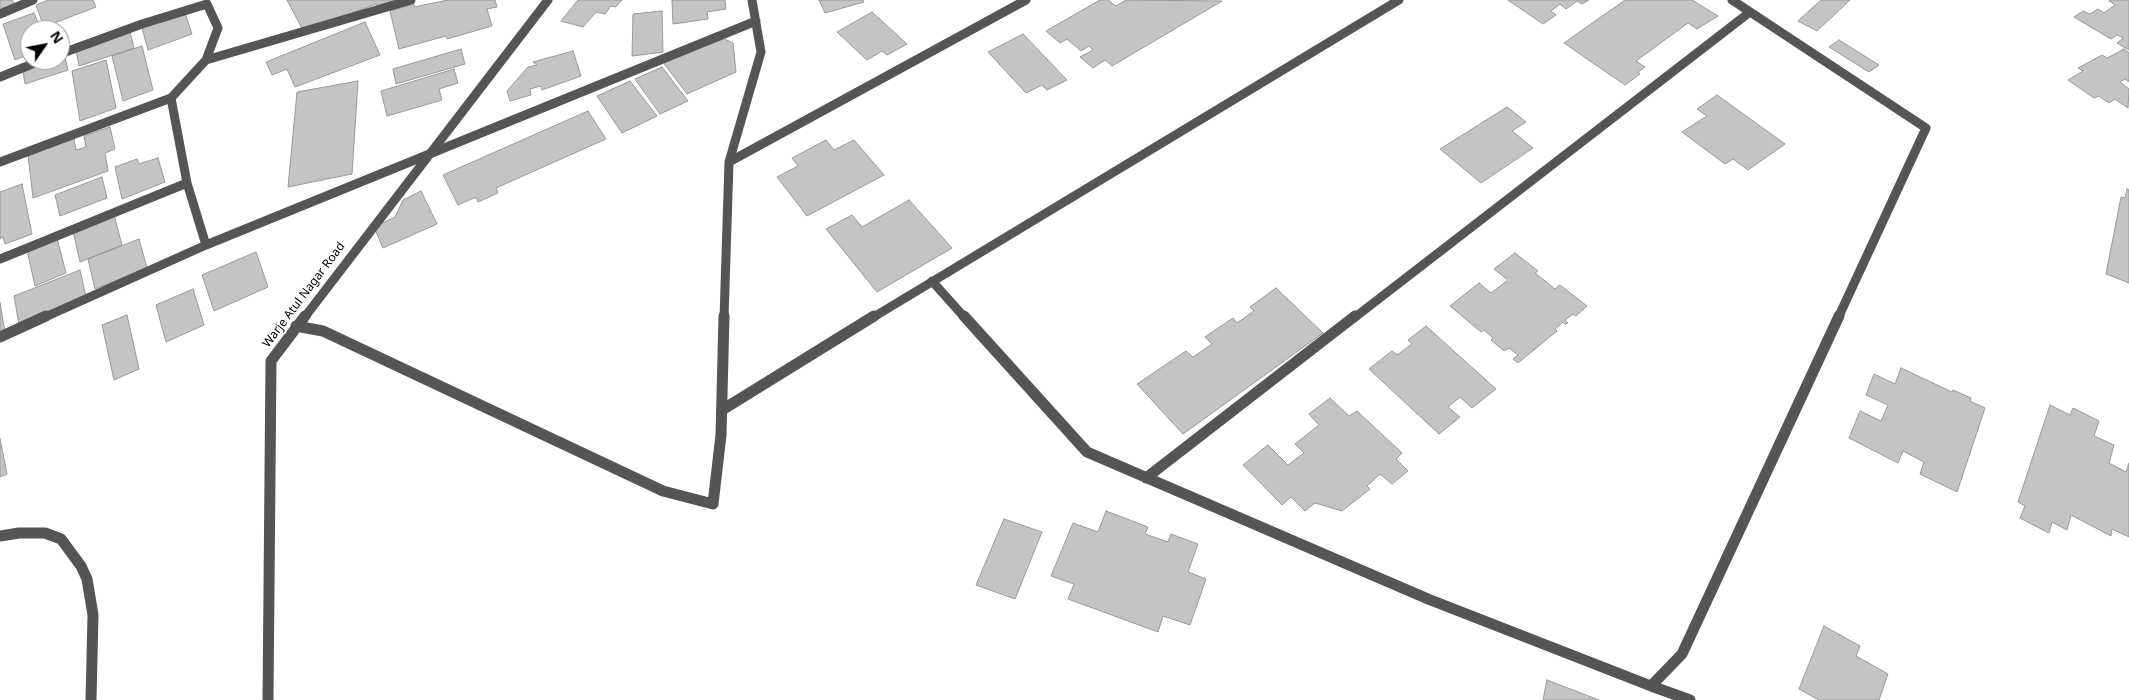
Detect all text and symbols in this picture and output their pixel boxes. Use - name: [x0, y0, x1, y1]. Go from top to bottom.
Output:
- north arrow: [20, 20, 70, 70]
- text: N: [46, 27, 68, 47]
- street label: Warje Atul Nagar Road: [260, 240, 348, 350]

